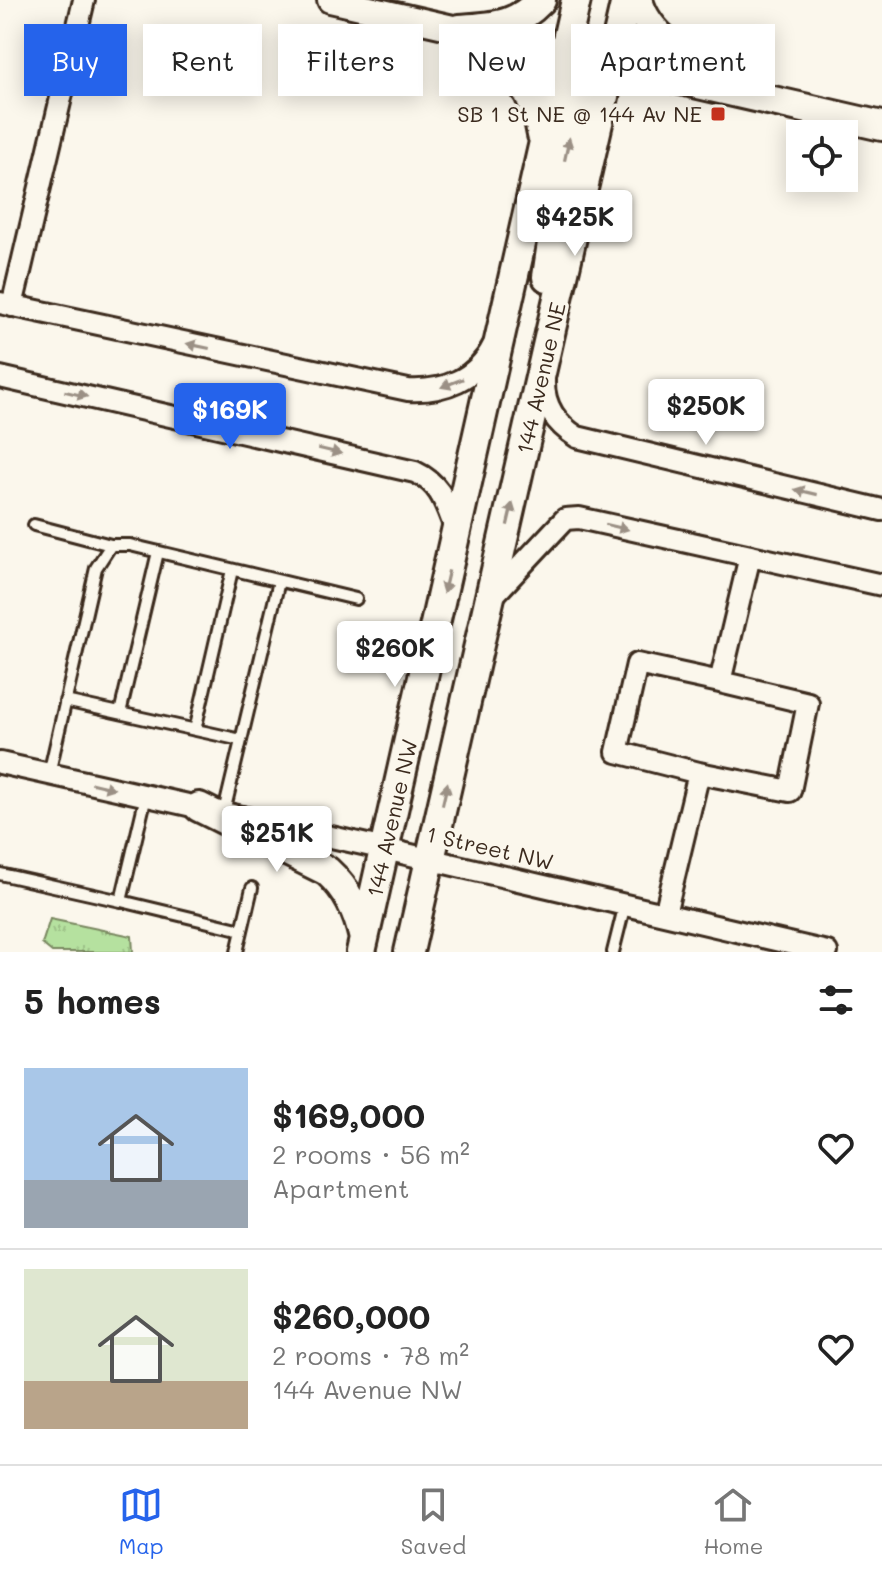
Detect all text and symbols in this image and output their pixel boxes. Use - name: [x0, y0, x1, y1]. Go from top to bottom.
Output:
- chip: Buy: [24, 24, 127, 96]
- chip: Rent: [143, 24, 262, 96]
- chip: Filters: [278, 24, 423, 96]
- chip: New: [439, 24, 555, 96]
- chip: Apartment: [571, 24, 775, 96]
- place label: SB 1 St NE @ 144 Av NE: [457, 99, 702, 128]
- marker: SB 1 St NE @ 144 Av NE: [709, 105, 727, 123]
- map controls: [786, 120, 858, 192]
- button: locate: [786, 120, 858, 192]
- one-way arrow: [561, 136, 574, 161]
- pin: $425K: [519, 190, 631, 258]
- text: $425K: [535, 199, 615, 233]
- street label: 144 Avenue NE: [509, 299, 572, 457]
- one-way arrow: [186, 339, 211, 352]
- one-way arrow: [440, 377, 464, 390]
- pin: $250K: [650, 379, 762, 447]
- pin: $169K: [174, 383, 286, 451]
- one-way arrow: [64, 388, 89, 401]
- text: $250K: [666, 388, 746, 422]
- text: $169K: [192, 392, 268, 426]
- one-way arrow: [317, 445, 342, 458]
- one-way arrow: [793, 485, 818, 498]
- one-way arrow: [504, 501, 517, 526]
- one-way arrow: [605, 521, 630, 534]
- one-way arrow: [439, 569, 452, 594]
- pin: $260K: [339, 621, 451, 689]
- text: $260K: [355, 630, 435, 664]
- street label: 144 Avenue NW: [359, 736, 424, 900]
- one-way arrow: [91, 780, 116, 793]
- one-way arrow: [440, 782, 452, 807]
- pin: $251K: [221, 806, 333, 874]
- text: $251K: [240, 815, 314, 849]
- street label: 1 Street NW: [424, 819, 556, 876]
- text: 5 homes: [24, 978, 161, 1023]
- icon: filters: [814, 978, 858, 1022]
- text: $169,000: [272, 1092, 425, 1137]
- icon: home: [88, 1100, 184, 1196]
- icon: heart: [814, 1126, 858, 1170]
- text: 2 rooms · 56 m²: [272, 1137, 470, 1171]
- text: Apartment: [272, 1171, 409, 1205]
- text: $260,000: [272, 1293, 430, 1338]
- icon: home: [88, 1301, 184, 1397]
- icon: heart: [814, 1327, 858, 1371]
- text: 2 rooms · 78 m²: [272, 1338, 469, 1372]
- text: 144 Avenue NW: [272, 1372, 463, 1406]
- tab: Map: [119, 1483, 163, 1560]
- tab: Saved: [401, 1483, 466, 1560]
- tab: Home: [703, 1483, 763, 1560]

